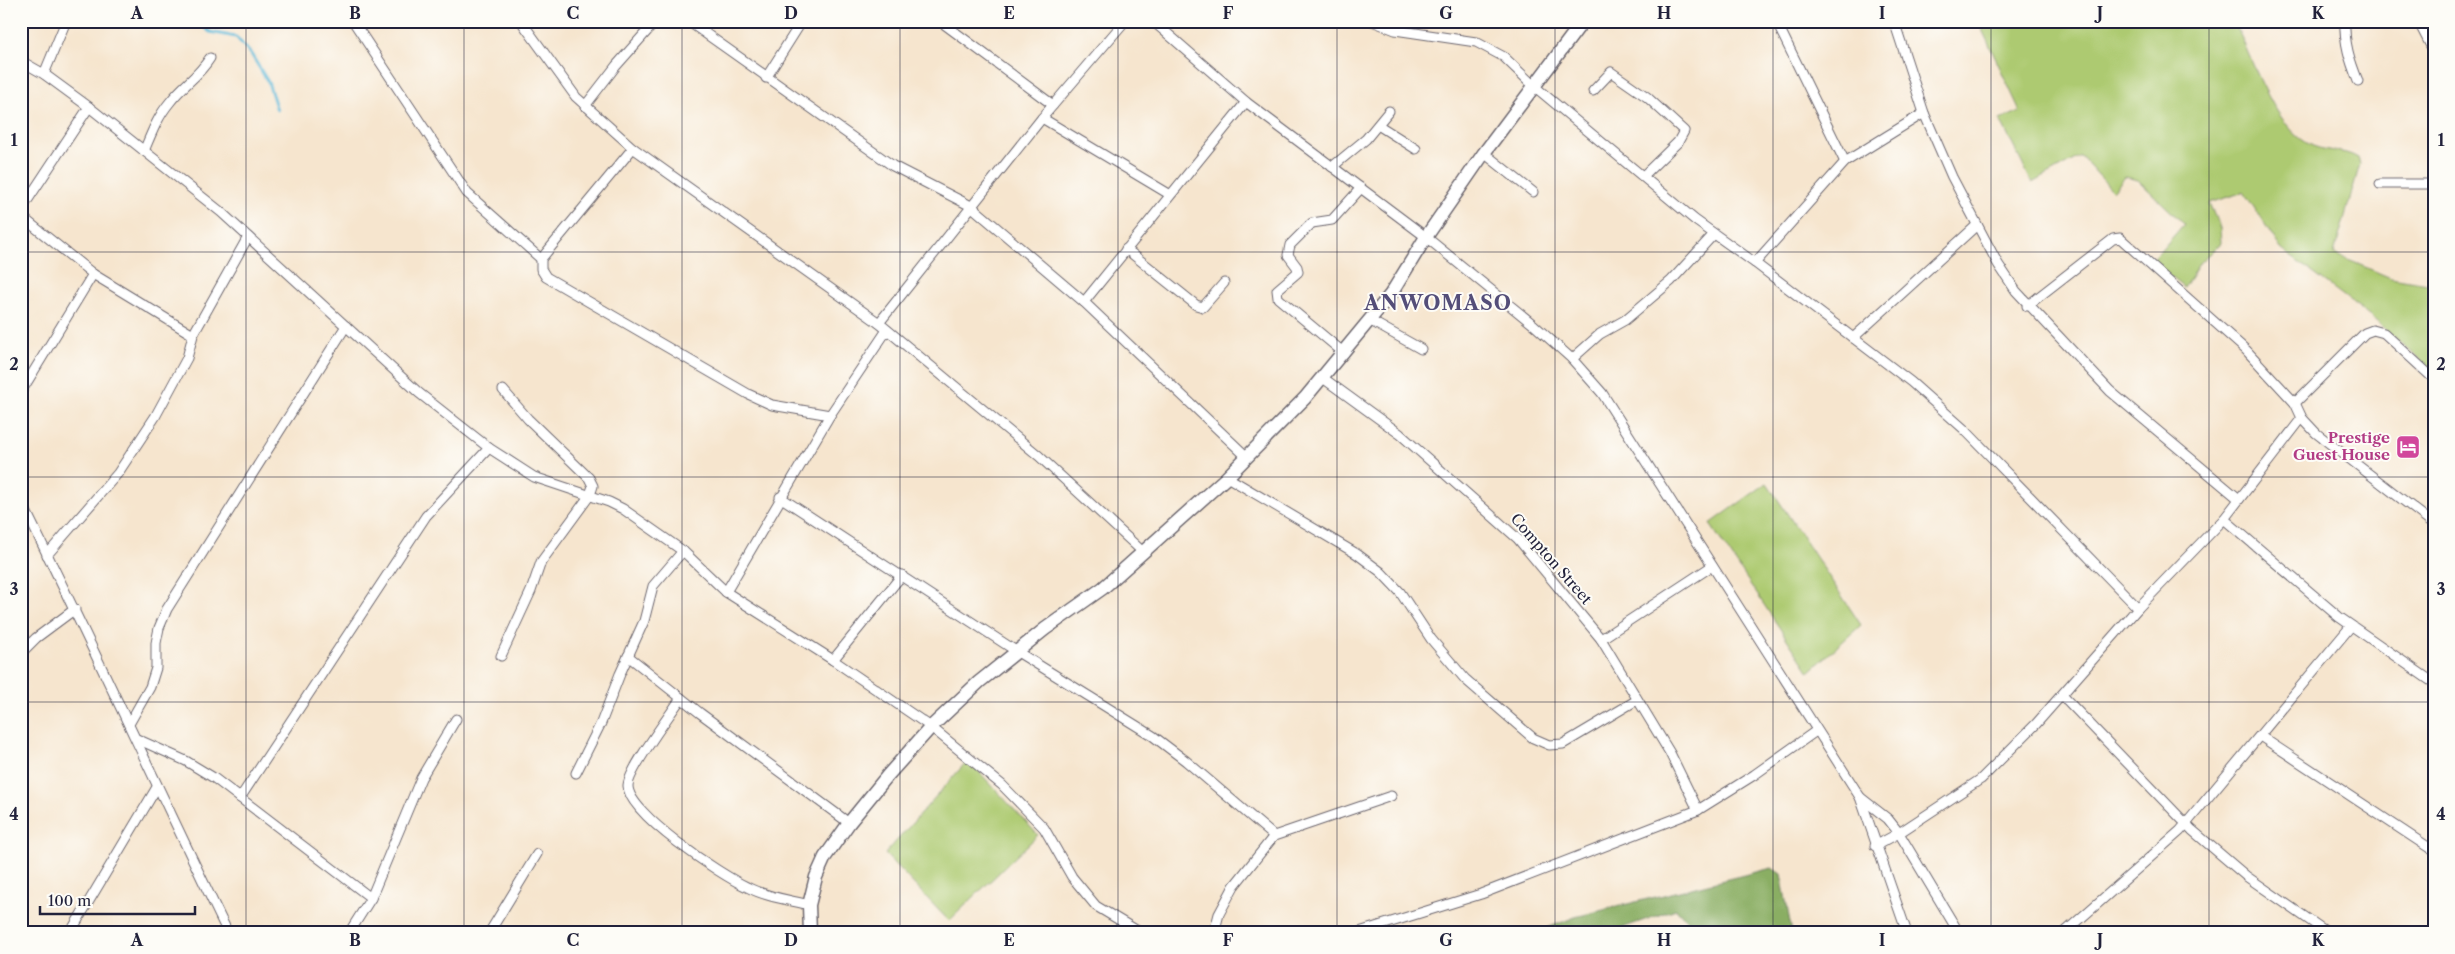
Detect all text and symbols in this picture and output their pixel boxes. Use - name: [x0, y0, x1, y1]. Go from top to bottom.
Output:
- text: A: [130, 3, 144, 23]
- text: B: [349, 3, 361, 23]
- text: C: [567, 3, 579, 23]
- text: D: [784, 3, 798, 23]
- text: E: [1003, 3, 1015, 23]
- text: F: [1223, 3, 1234, 23]
- text: G: [1439, 3, 1453, 23]
- text: H: [1657, 3, 1671, 23]
- text: I: [1879, 3, 1886, 23]
- text: J: [2094, 3, 2103, 23]
- text: K: [2312, 3, 2326, 23]
- text: 1: [10, 130, 18, 150]
- text: 1: [2437, 130, 2445, 150]
- district label: ANWOMASO: [1363, 291, 1512, 315]
- text: 2: [9, 354, 19, 374]
- text: 2: [2436, 354, 2446, 374]
- place label: Prestige Guest House: [2293, 428, 2390, 464]
- hotel icon: Prestige Guest House: [2395, 434, 2421, 460]
- street label: Compton Street: [1507, 509, 1597, 609]
- text: 3: [9, 579, 19, 599]
- text: 3: [2436, 579, 2446, 599]
- text: 4: [9, 804, 19, 824]
- text: 4: [2436, 804, 2446, 824]
- scale bar: [40, 884, 195, 916]
- text: 100 m: [48, 891, 91, 910]
- text: A: [130, 930, 144, 950]
- text: B: [349, 930, 361, 950]
- text: C: [567, 930, 579, 950]
- text: D: [784, 930, 798, 950]
- text: E: [1003, 930, 1015, 950]
- text: F: [1223, 930, 1234, 950]
- text: G: [1439, 930, 1453, 950]
- text: H: [1657, 930, 1671, 950]
- text: I: [1879, 930, 1886, 950]
- text: J: [2094, 930, 2103, 950]
- text: K: [2312, 930, 2326, 950]

